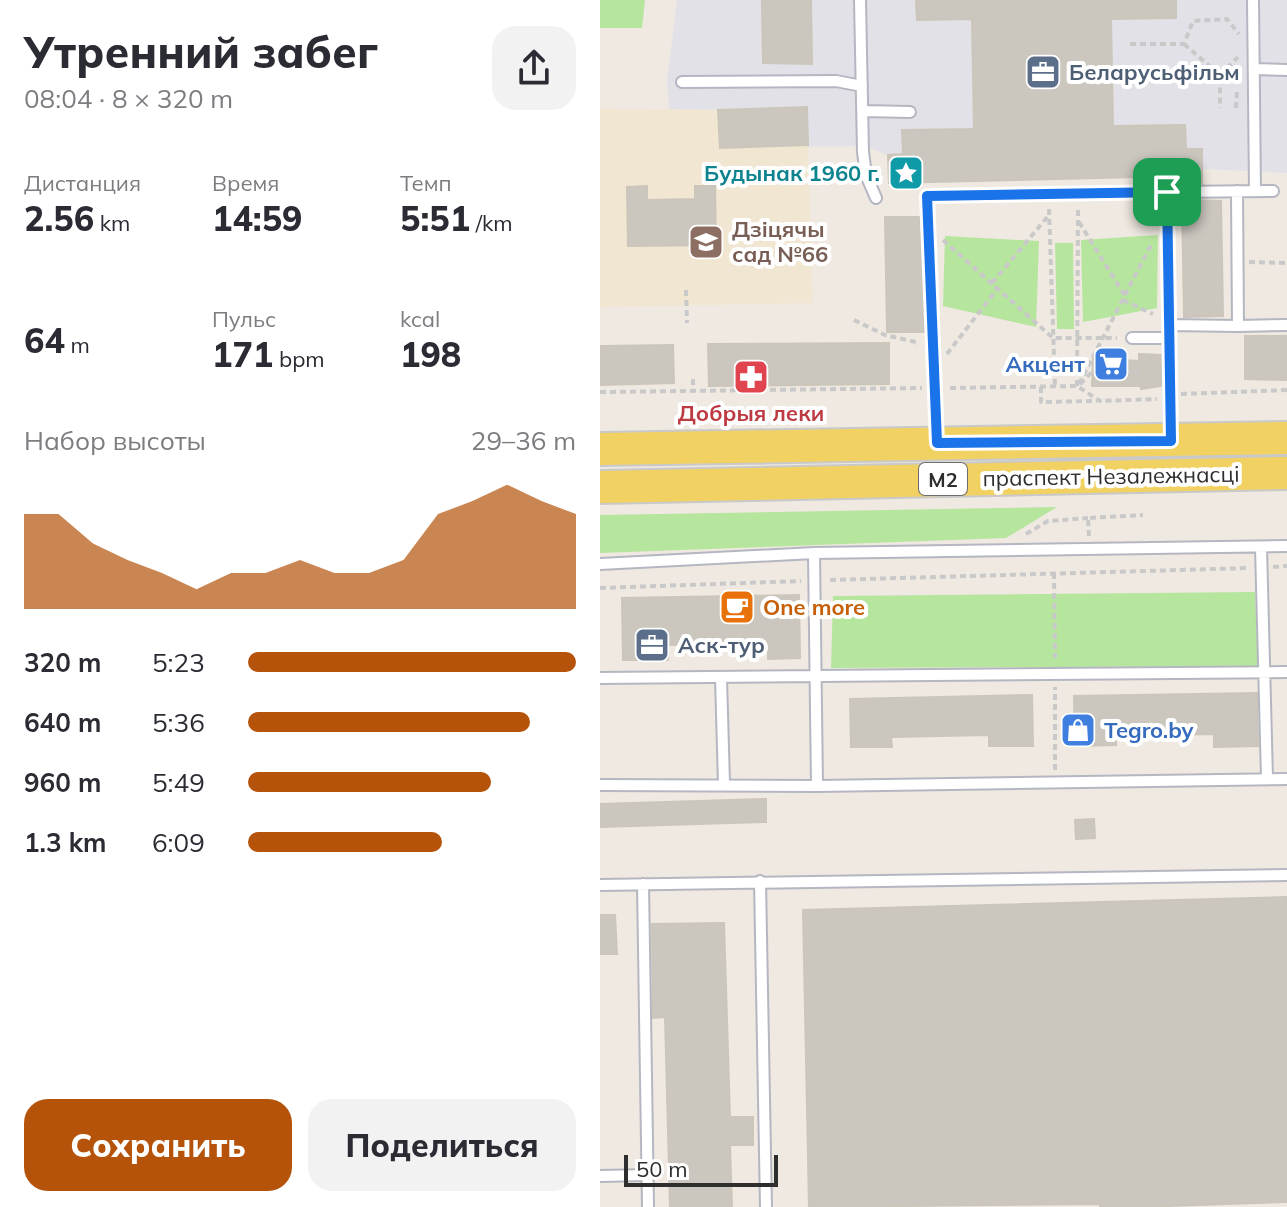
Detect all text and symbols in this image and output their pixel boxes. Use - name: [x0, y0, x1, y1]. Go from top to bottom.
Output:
- text: Утренний забег: [24, 24, 378, 79]
- button: share: [492, 26, 576, 110]
- office icon: Беларусьфільм: [1024, 53, 1062, 91]
- place label: Беларусьфільм: [1069, 58, 1240, 86]
- text: 08:04 · 8 × 320 m: [24, 82, 233, 115]
- place icon: Будынак 1960 г.: [887, 154, 925, 192]
- pin: [1133, 158, 1201, 226]
- place label: Будынак 1960 г.: [704, 159, 880, 187]
- text: Дистанция: [24, 169, 141, 197]
- text: Время: [212, 169, 279, 197]
- text: Темп: [400, 169, 452, 197]
- icon: arrive: [1145, 170, 1189, 214]
- text: 2.56: [24, 197, 94, 240]
- text: 14:59: [212, 197, 302, 240]
- text: 5:51: [400, 197, 470, 240]
- text: km: [94, 209, 130, 237]
- text: /km: [470, 209, 513, 237]
- place label: Дзіцячы сад №66: [732, 215, 828, 268]
- school or university icon: Дзіцячы сад №66: [687, 223, 725, 261]
- text: Пульс: [212, 305, 276, 333]
- text: kcal: [400, 305, 440, 333]
- text: 64: [24, 319, 65, 362]
- text: m: [65, 331, 90, 359]
- text: 171: [212, 333, 273, 376]
- text: 198: [400, 333, 461, 376]
- text: bpm: [273, 345, 325, 373]
- supermarket icon: Акцент: [1092, 345, 1130, 383]
- place label: Акцент: [1005, 350, 1085, 378]
- pharmacy icon: Добрыя леки: [732, 358, 770, 396]
- place label: Добрыя леки: [678, 399, 824, 427]
- text: Набор высоты: [24, 424, 206, 457]
- text: 29–36 m: [471, 424, 576, 457]
- street label: праспект Незалежнасці: [982, 460, 1240, 492]
- road number: М2: [919, 463, 967, 495]
- cafe icon: One more: [718, 588, 756, 626]
- place label: One more: [763, 593, 865, 621]
- office icon: Аск-тур: [633, 626, 671, 664]
- place label: Аск-тур: [678, 631, 765, 659]
- text: 320 m: [24, 646, 101, 679]
- text: 5:23: [152, 646, 205, 679]
- text: 640 m: [24, 706, 101, 739]
- text: 5:36: [152, 706, 205, 739]
- shop icon: Tegro.by: [1059, 711, 1097, 749]
- place label: Tegro.by: [1104, 716, 1194, 744]
- text: 960 m: [24, 766, 101, 799]
- text: 5:49: [152, 766, 205, 799]
- text: 1.3 km: [24, 826, 107, 859]
- text: 6:09: [152, 826, 205, 859]
- button: Сохранить: [24, 1099, 292, 1191]
- button: Поделиться: [308, 1099, 576, 1191]
- scale bar: [624, 1151, 778, 1187]
- text: 50 m: [636, 1155, 687, 1183]

